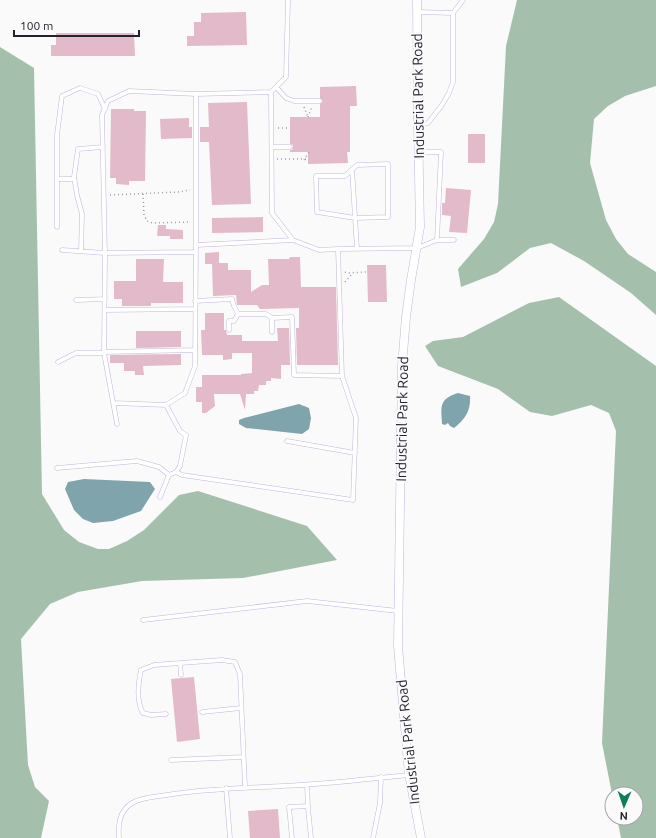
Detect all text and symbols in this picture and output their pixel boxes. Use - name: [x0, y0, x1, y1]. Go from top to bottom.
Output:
- scale bar: [14, 12, 139, 38]
- text: 100 m: [20, 19, 53, 32]
- street label: Industrial Park Road: [409, 33, 427, 159]
- street label: Industrial Park Road: [393, 356, 411, 482]
- street label: Industrial Park Road: [393, 679, 423, 805]
- north arrow: [604, 786, 644, 826]
- text: N: [619, 810, 628, 822]

